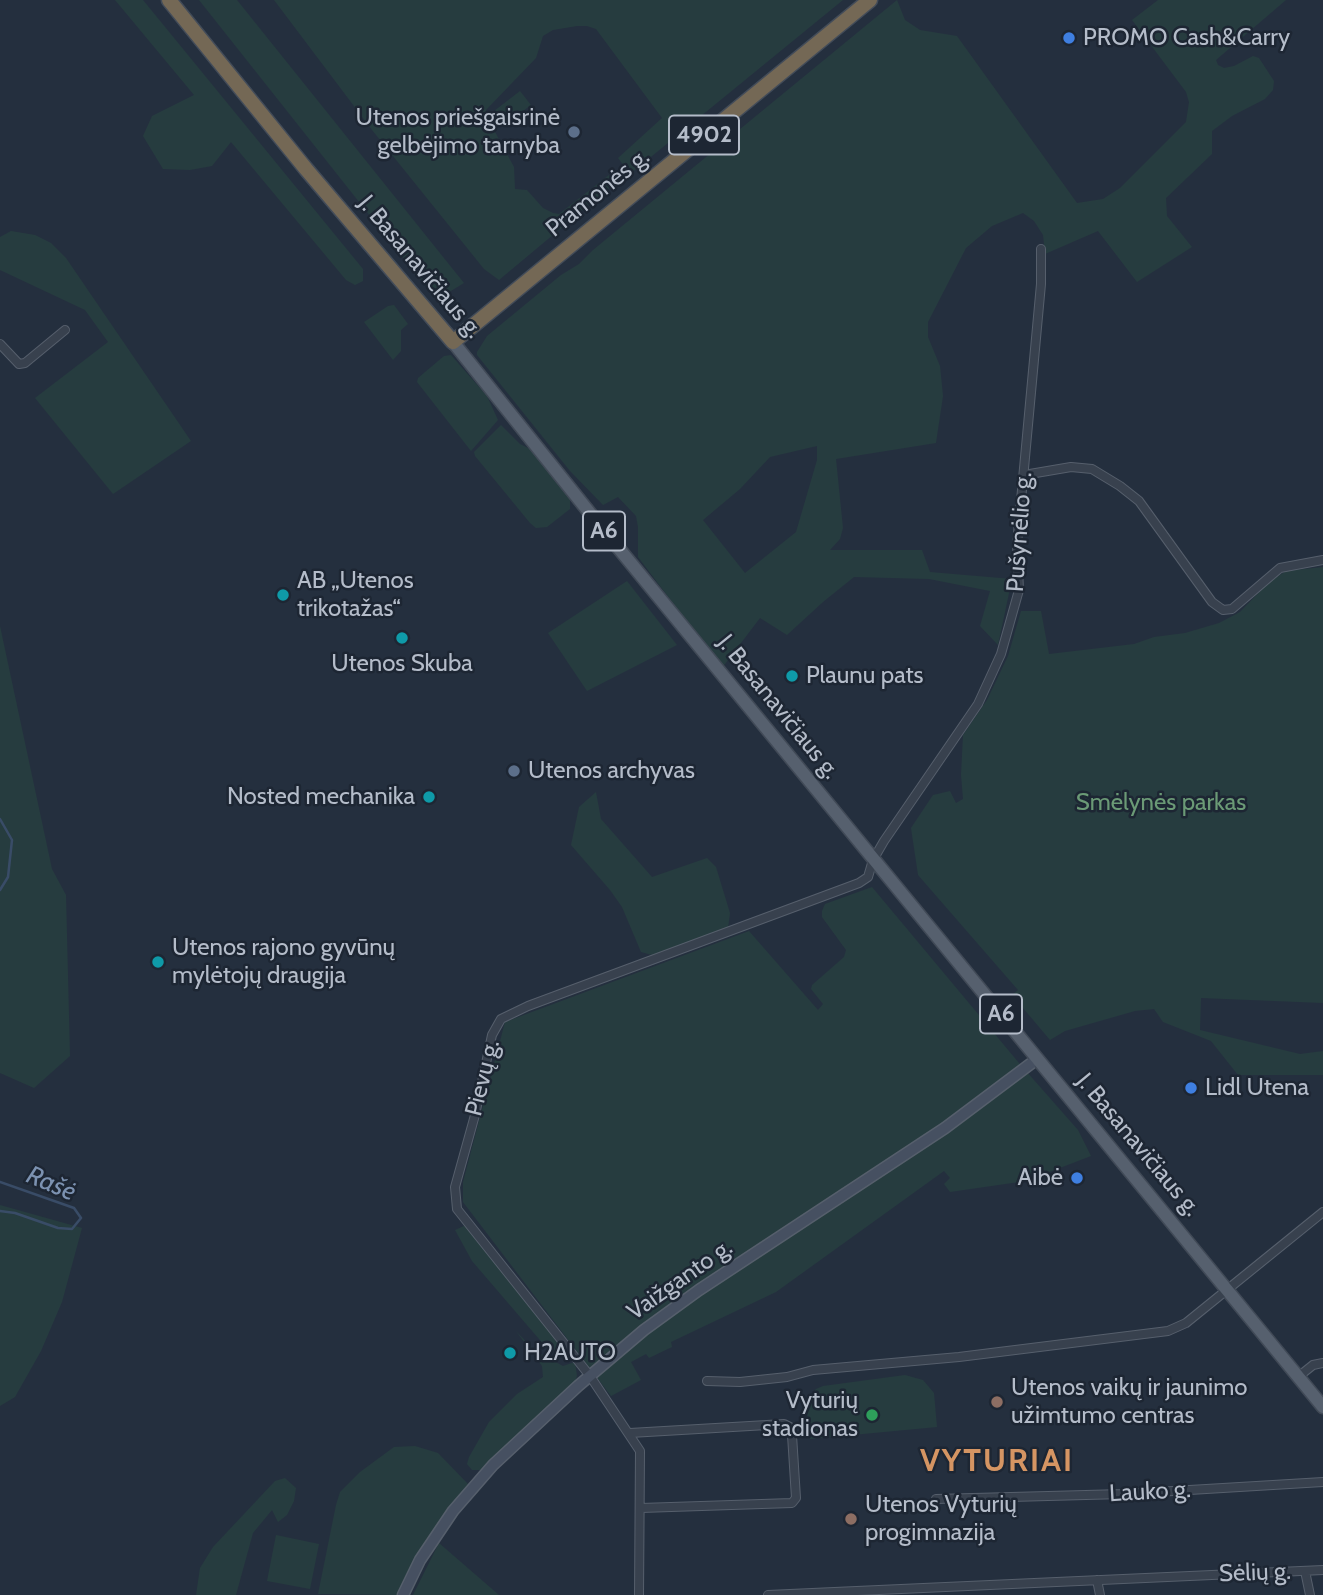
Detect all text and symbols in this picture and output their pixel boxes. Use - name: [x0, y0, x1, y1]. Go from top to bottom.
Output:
- place label: PROMO Cash&Carry: [1083, 24, 1290, 52]
- marker: PROMO Cash&Carry: [1061, 30, 1077, 46]
- place label: Utenos priešgaisrinė gelbėjimo tarnyba: [355, 104, 560, 160]
- road number: 4902: [669, 116, 739, 154]
- marker: Utenos priešgaisrinė gelbėjimo tarnyba: [566, 124, 582, 140]
- street label: Pramonės g.: [540, 143, 656, 243]
- street label: J. Basanavičiaus g.: [352, 190, 488, 344]
- street label: Pušynėlio g.: [1001, 471, 1039, 593]
- road number: A6: [583, 512, 625, 551]
- place label: AB „Utenos trikotažas“: [297, 567, 414, 623]
- marker: AB „Utenos trikotažas“: [275, 587, 291, 603]
- street label: J. Basanavičiaus g.: [711, 629, 845, 785]
- marker: Utenos Skuba: [394, 630, 410, 646]
- place label: Utenos Skuba: [331, 650, 473, 678]
- place label: Plaunu pats: [806, 662, 923, 690]
- marker: Plaunu pats: [784, 668, 800, 684]
- place label: Utenos archyvas: [528, 757, 695, 785]
- marker: Utenos archyvas: [506, 763, 522, 779]
- place label: Nosted mechanika: [227, 783, 415, 811]
- marker: Nosted mechanika: [421, 789, 437, 805]
- park label: Smėlynės parkas: [1076, 789, 1246, 817]
- place label: Utenos rajono gyvūnų mylėtojų draugija: [172, 934, 395, 990]
- marker: Utenos rajono gyvūnų mylėtojų draugija: [150, 954, 166, 970]
- road number: A6: [980, 995, 1022, 1034]
- street label: Pievų g.: [460, 1037, 506, 1119]
- street label: J. Basanavičiaus g.: [1070, 1068, 1206, 1222]
- place label: Lidl Utena: [1205, 1074, 1309, 1102]
- marker: Lidl Utena: [1183, 1080, 1199, 1096]
- water label: Rašė: [22, 1160, 80, 1208]
- place label: Aibė: [1018, 1164, 1063, 1192]
- marker: Aibė: [1069, 1170, 1085, 1186]
- street label: Vaižganto g.: [622, 1233, 738, 1327]
- place label: H2AUTO: [524, 1339, 616, 1367]
- marker: H2AUTO: [502, 1345, 518, 1361]
- place label: Utenos vaikų ir jaunimo užimtumo centras: [1011, 1374, 1247, 1430]
- place label: Vyturių stadionas: [762, 1387, 858, 1443]
- marker: Utenos vaikų ir jaunimo užimtumo centras: [989, 1394, 1005, 1410]
- marker: Vyturių stadionas: [864, 1407, 880, 1423]
- district label: VYTURIAI: [921, 1443, 1073, 1481]
- street label: Lauko g.: [1108, 1475, 1192, 1509]
- place label: Utenos Vyturių progimnazija: [865, 1491, 1017, 1547]
- marker: Utenos Vyturių progimnazija: [843, 1511, 859, 1527]
- street label: Sėlių g.: [1219, 1557, 1291, 1589]

